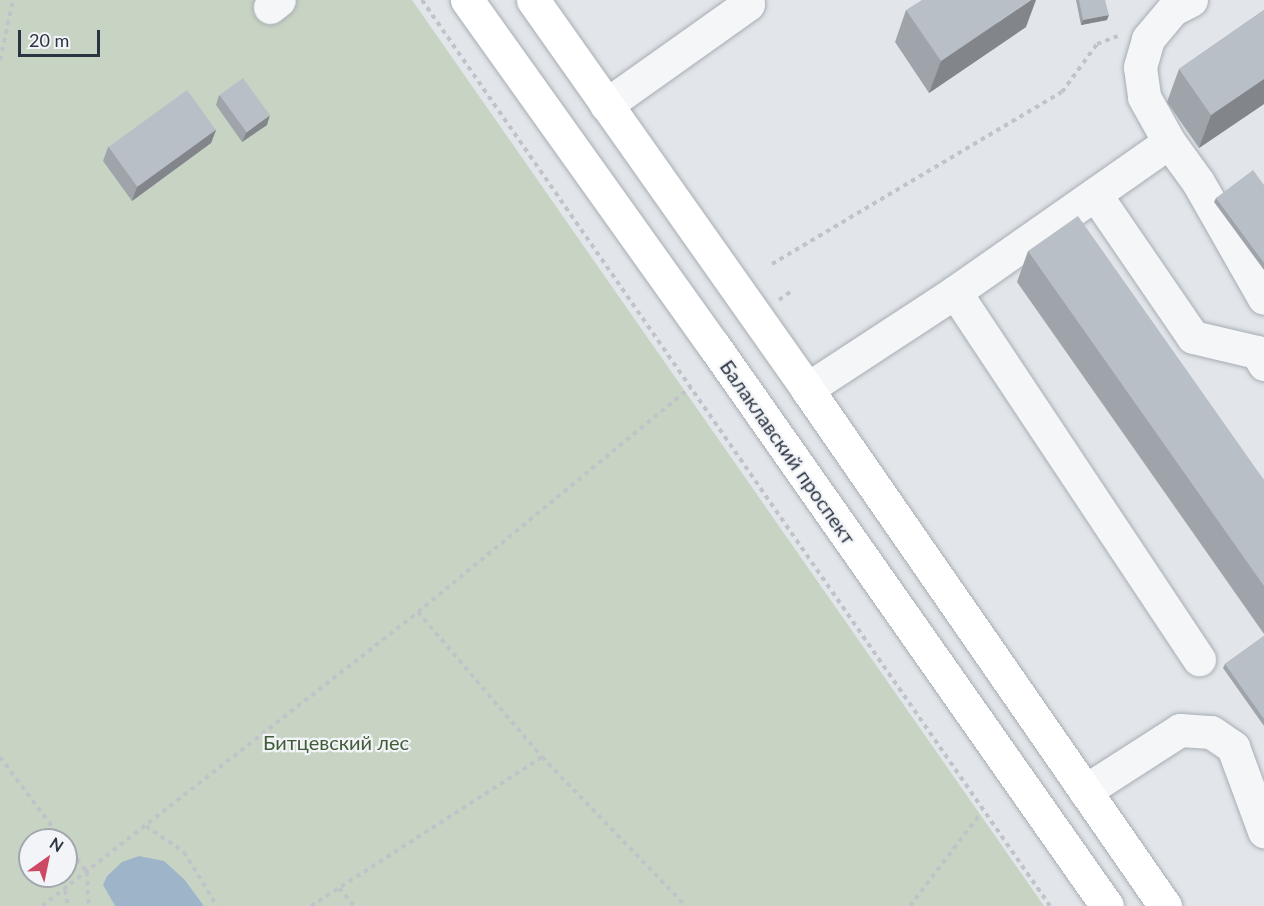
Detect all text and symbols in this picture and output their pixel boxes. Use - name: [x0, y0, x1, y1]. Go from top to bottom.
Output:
- scale bar: [21, 18, 104, 56]
- text: 20 m: [29, 29, 69, 51]
- street label: Балаклавский проспект: [715, 355, 861, 549]
- park label: Битцевский лес: [263, 730, 409, 754]
- north arrow: [18, 828, 78, 888]
- text: N: [47, 833, 67, 855]

